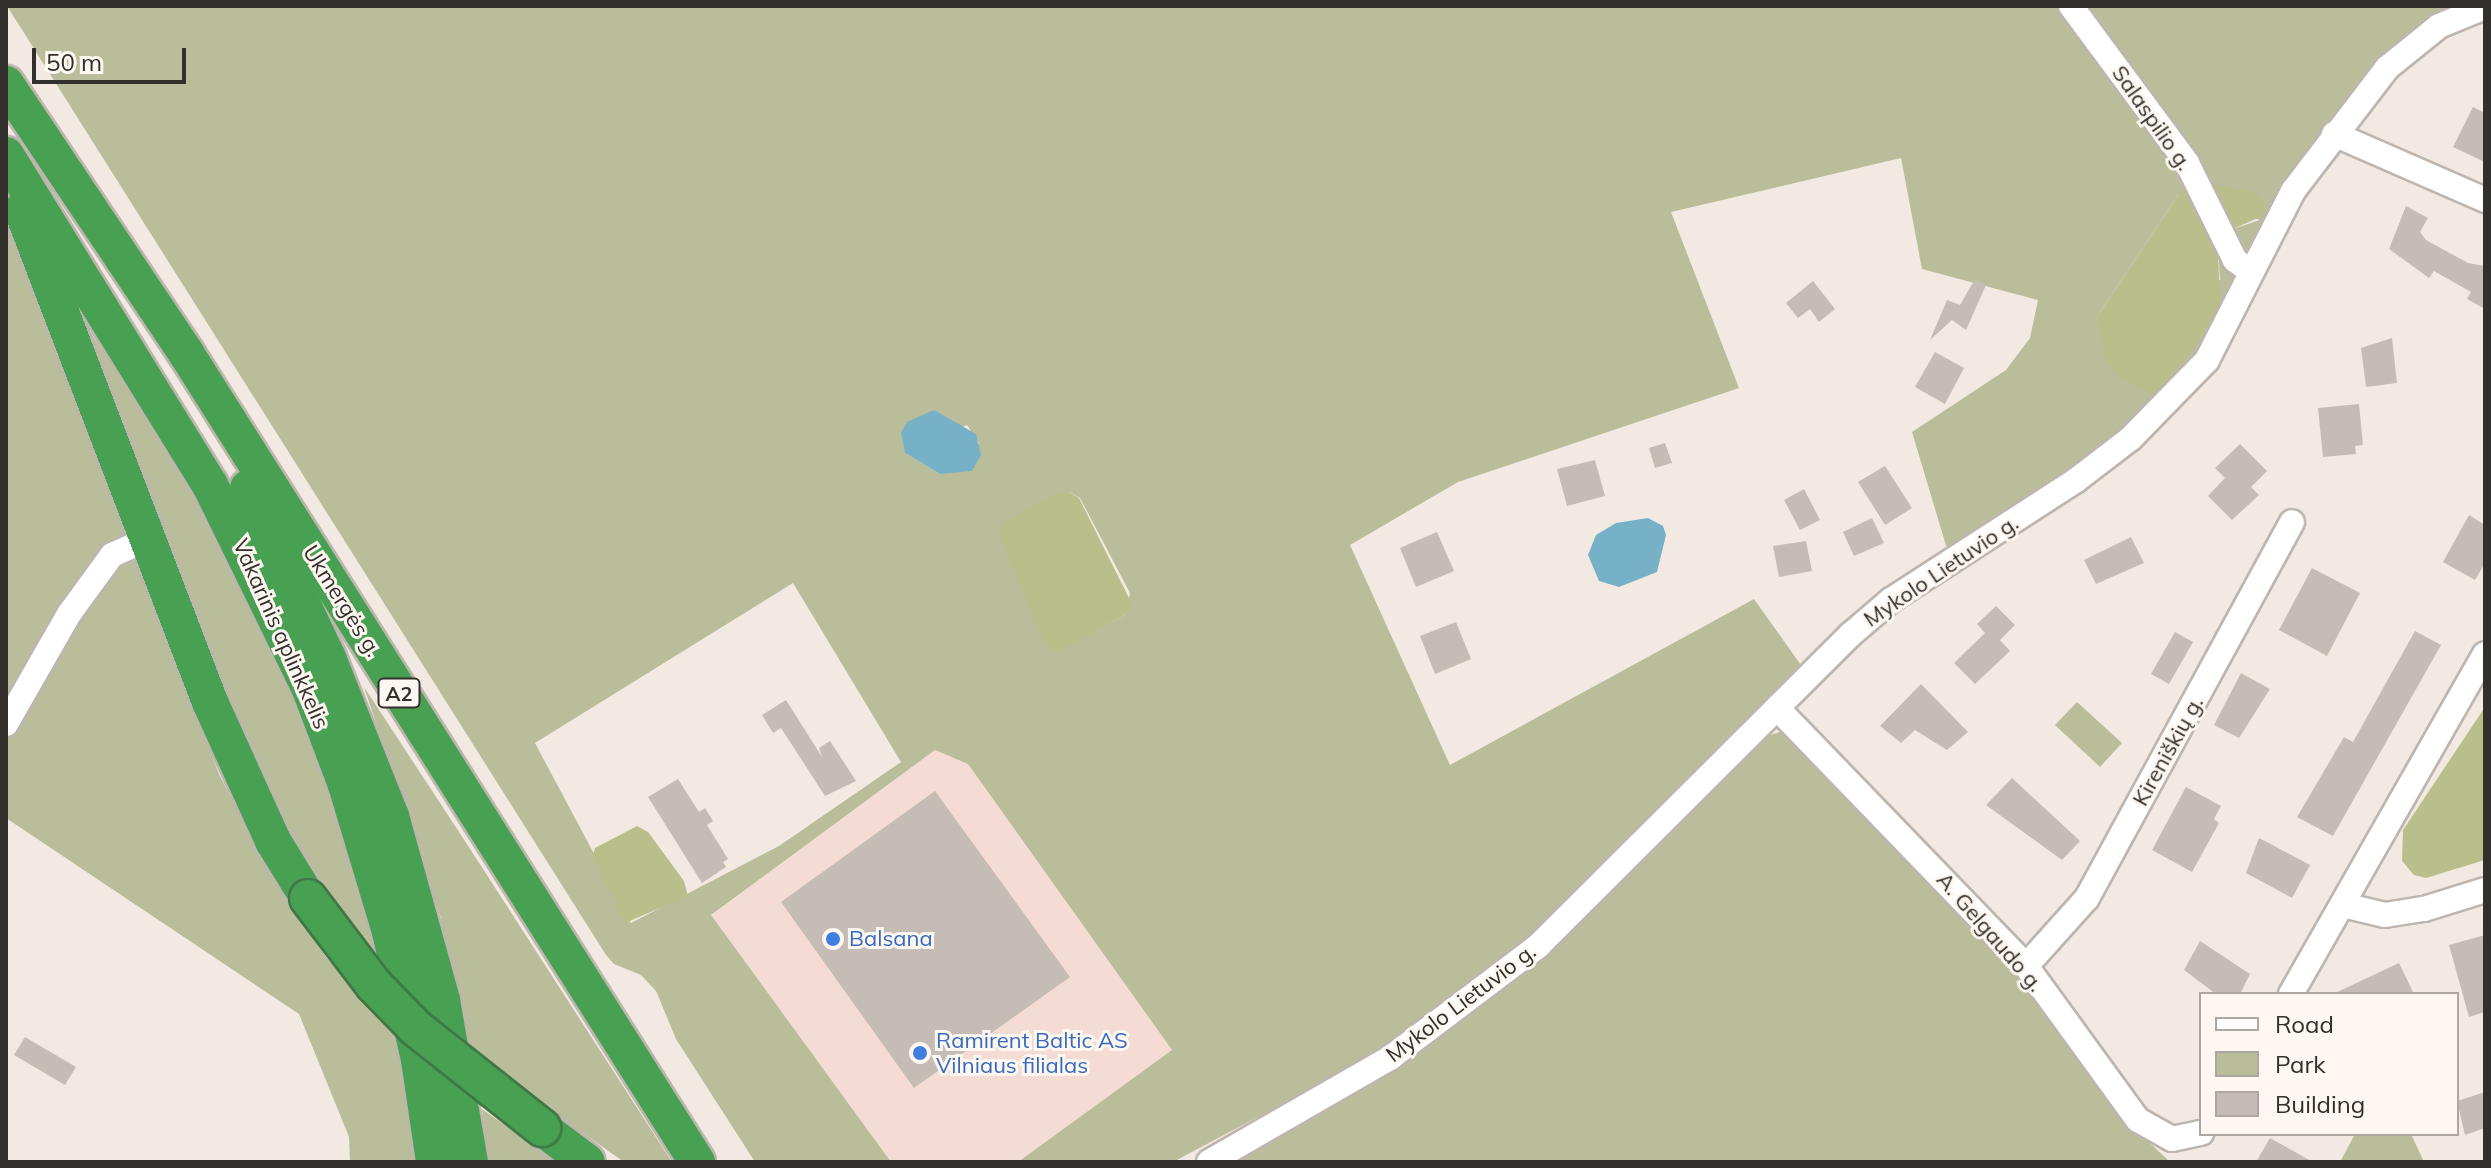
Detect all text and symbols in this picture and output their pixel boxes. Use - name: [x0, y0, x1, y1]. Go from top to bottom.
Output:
- scale bar: [36, 32, 190, 82]
- text: 50 m: [46, 47, 102, 77]
- street label: Salaspilio g.: [2106, 61, 2198, 175]
- street label: Mykolo Lietuvio g.: [1859, 510, 2023, 632]
- street label: Vakarinis aplinkkelis: [227, 535, 335, 733]
- street label: Ukmergės g.: [297, 540, 387, 662]
- road number: A2: [377, 677, 421, 709]
- street label: Kireniškių g.: [2127, 692, 2209, 810]
- street label: A. Gelgaudo g.: [1931, 867, 2049, 997]
- place label: Balsana: [849, 926, 933, 952]
- marker: Balsana: [824, 930, 842, 948]
- street label: Mykolo Lietuvio g.: [1381, 938, 1541, 1068]
- legend: [2199, 992, 2459, 1136]
- text: Road: [2275, 1009, 2334, 1039]
- place label: Ramirent Baltic AS Vilniaus filialas: [936, 1027, 1128, 1078]
- marker: Ramirent Baltic AS Vilniaus filialas: [911, 1044, 929, 1062]
- text: Park: [2275, 1049, 2326, 1079]
- text: Building: [2275, 1089, 2365, 1119]

